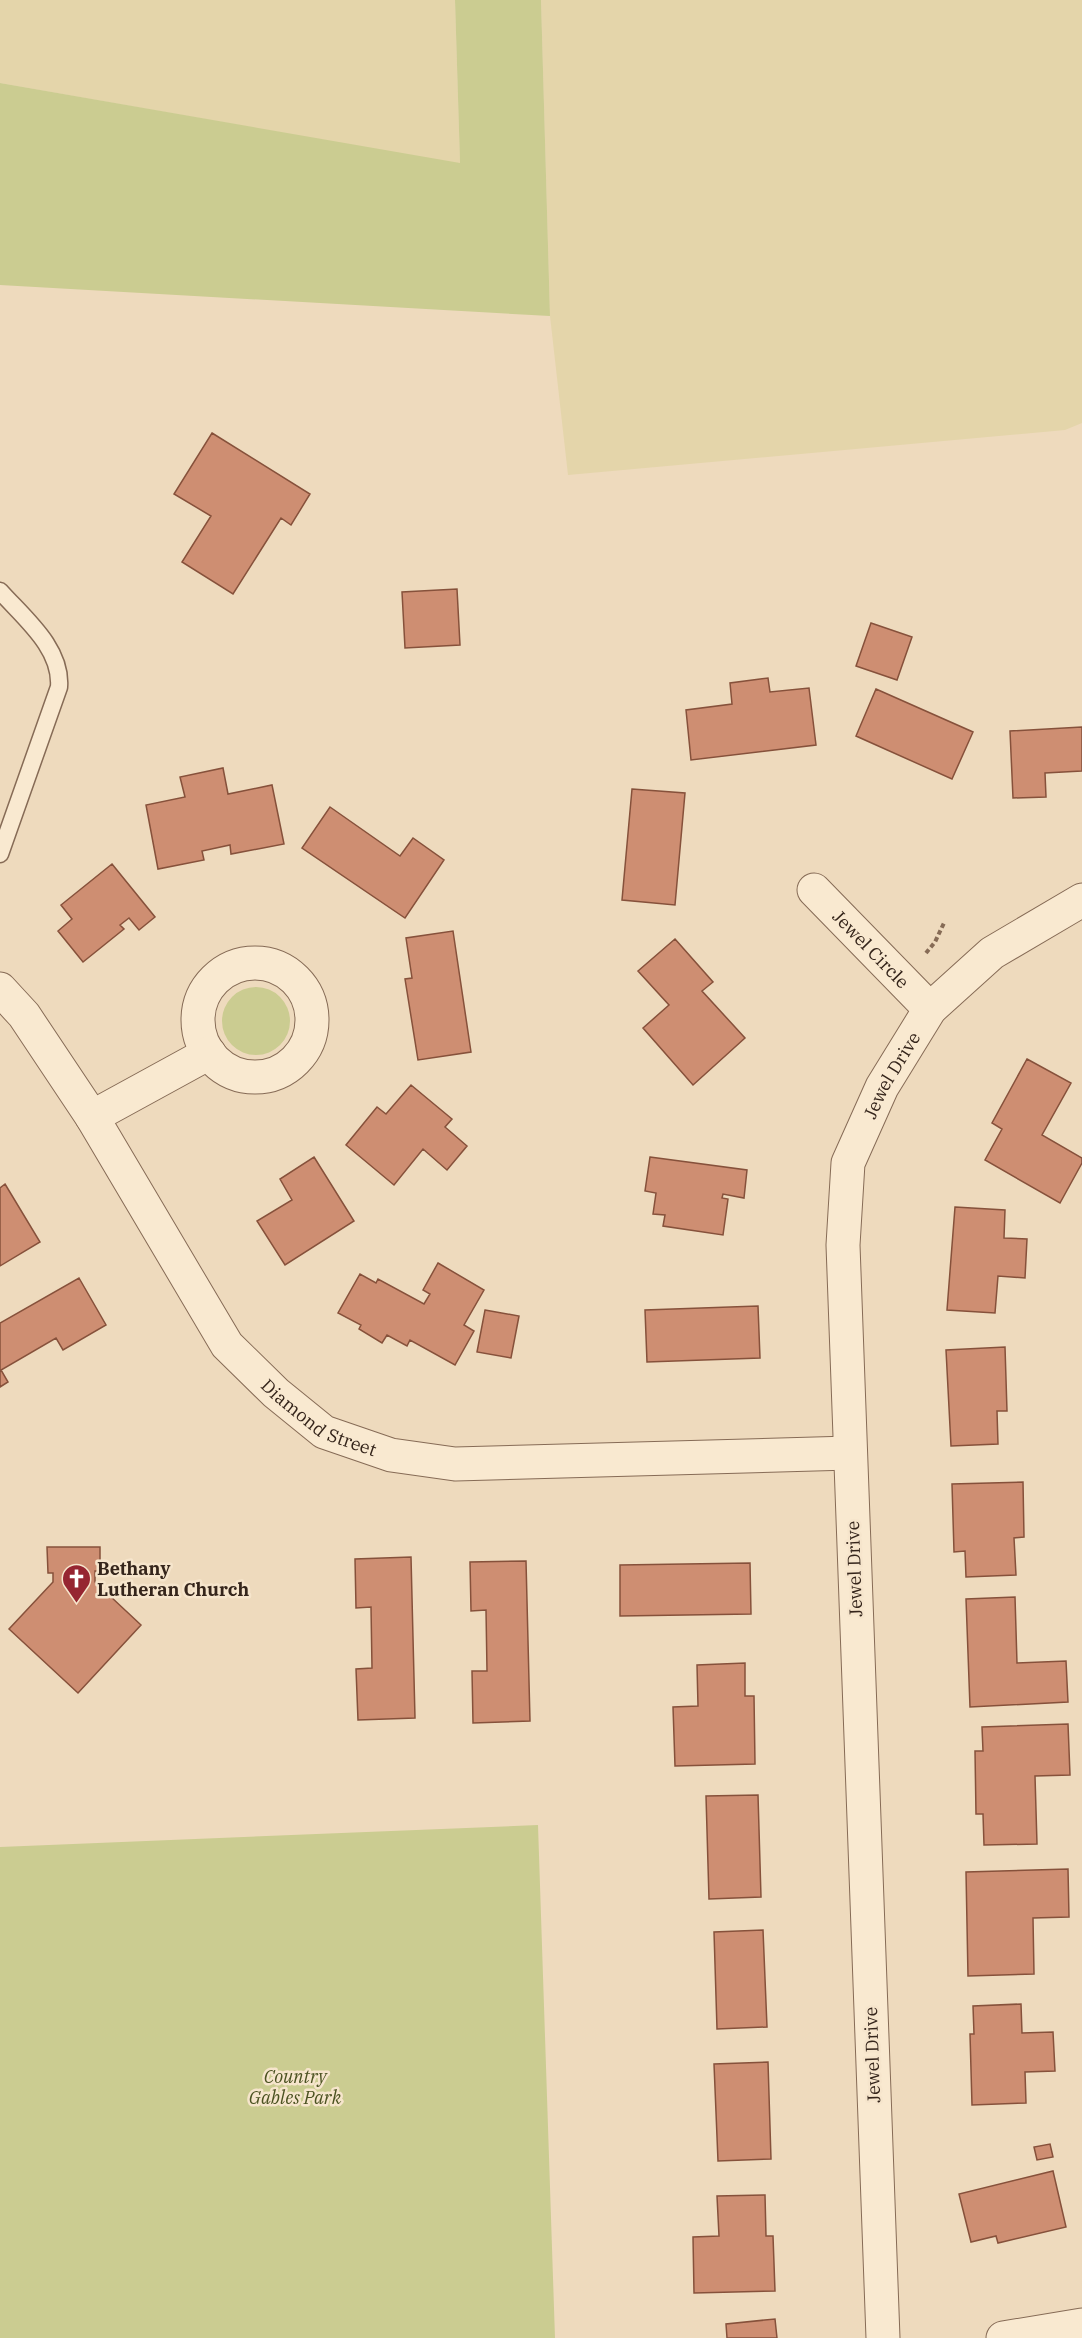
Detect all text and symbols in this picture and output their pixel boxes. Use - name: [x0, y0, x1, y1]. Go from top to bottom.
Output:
- street label: Jewel Circle: [828, 905, 915, 993]
- street label: Jewel Drive: [858, 1027, 925, 1122]
- street label: Diamond Street: [257, 1374, 380, 1461]
- street label: Jewel Drive: [841, 1521, 867, 1617]
- place label: Bethany Lutheran Church: [97, 1557, 249, 1601]
- church icon: Bethany Lutheran Church: [60, 1562, 92, 1604]
- street label: Jewel Drive: [859, 2007, 885, 2103]
- park label: Country Gables Park: [249, 2065, 342, 2109]

